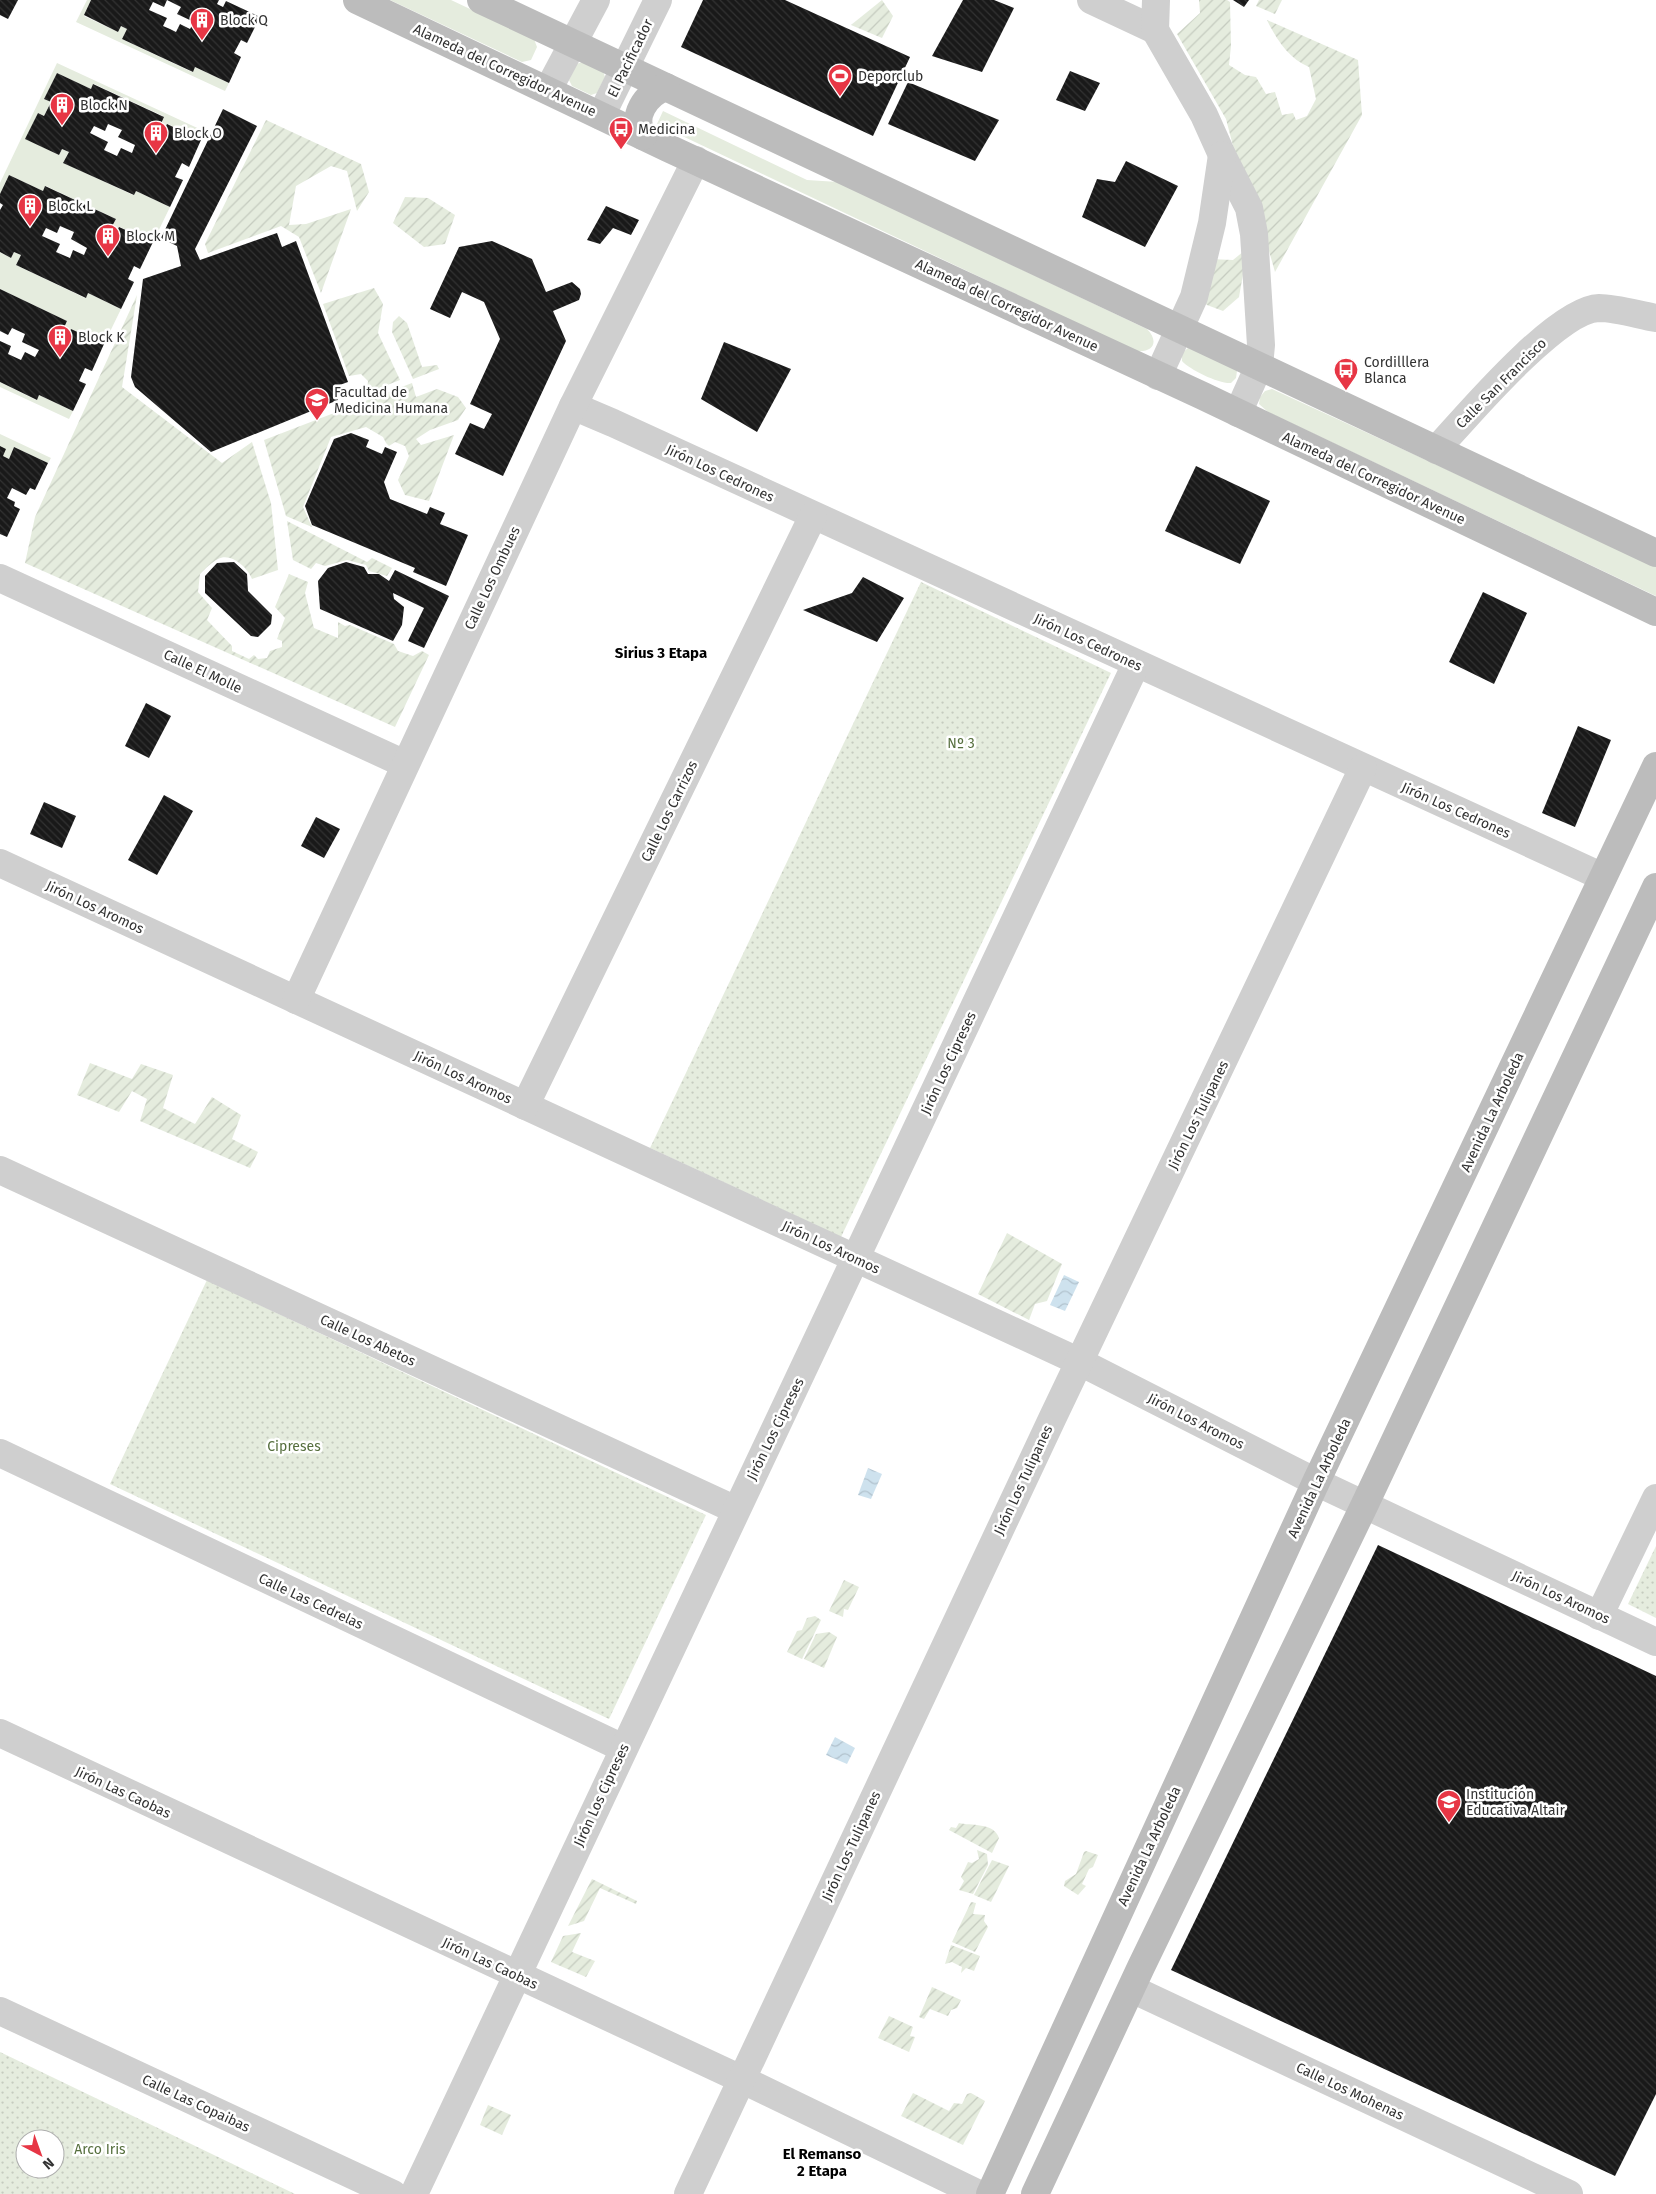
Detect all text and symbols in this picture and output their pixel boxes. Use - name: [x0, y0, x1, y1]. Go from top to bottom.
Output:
- building icon: Block Q: [189, 7, 215, 41]
- place label: Block Q: [220, 12, 268, 29]
- street label: El Pacificador: [604, 16, 657, 100]
- street label: Alameda del Corregidor Avenue: [411, 21, 599, 120]
- sports icon: Deporclub: [827, 63, 853, 97]
- place label: Deporclub: [858, 68, 923, 85]
- building icon: Block N: [49, 92, 75, 126]
- place label: Block N: [80, 97, 128, 114]
- bus stop icon: Medicina: [608, 116, 634, 150]
- building icon: Block O: [143, 120, 169, 154]
- place label: Medicina: [638, 121, 695, 138]
- place label: Block O: [174, 125, 222, 142]
- building icon: Block L: [17, 193, 43, 227]
- place label: Block L: [48, 198, 93, 215]
- building icon: Block M: [95, 223, 121, 257]
- place label: Block M: [126, 228, 175, 245]
- street label: Alameda del Corregidor Avenue: [913, 256, 1101, 355]
- building icon: Block K: [47, 324, 73, 358]
- place label: Block K: [78, 329, 125, 346]
- street label: Calle San Francisco: [1453, 335, 1550, 432]
- place label: Cordilllera Blanca: [1364, 354, 1429, 387]
- bus stop icon: Cordilllera Blanca: [1333, 357, 1359, 391]
- place label: Facultad de Medicina Humana: [334, 384, 448, 417]
- school or university icon: Facultad de Medicina Humana: [304, 387, 330, 421]
- street label: Alameda del Corregidor Avenue: [1280, 429, 1468, 528]
- street label: Jirón Los Cedrones: [663, 441, 777, 506]
- street label: Calle Los Ombues: [461, 523, 524, 633]
- street label: Jirón Los Cedrones: [1031, 610, 1145, 675]
- district label: Sirius 3 Etapa: [615, 644, 707, 662]
- street label: Calle El Molle: [161, 646, 245, 697]
- park label: Nº 3: [947, 735, 975, 752]
- street label: Calle Los Carrizos: [638, 757, 702, 865]
- street label: Jirón Los Cedrones: [1399, 779, 1513, 842]
- street label: Jirón Los Aromos: [43, 877, 147, 938]
- street label: Jirón Los Cipreses: [917, 1009, 980, 1117]
- street label: Jirón Los Aromos: [411, 1047, 515, 1108]
- street label: Avenida La Arboleda: [1457, 1050, 1528, 1175]
- street label: Jirón Los Tulipanes: [1165, 1057, 1232, 1173]
- street label: Jirón Los Aromos: [779, 1217, 883, 1278]
- street label: Calle Los Abetos: [317, 1311, 419, 1370]
- street label: Jirón Los Cipreses: [743, 1375, 808, 1483]
- street label: Jirón Los Aromos: [1145, 1390, 1247, 1453]
- street label: Avenida La Arboleda: [1284, 1416, 1355, 1541]
- street label: Jirón Los Tulipanes: [991, 1422, 1057, 1538]
- park label: Cipreses: [267, 1438, 321, 1455]
- street label: Jirón Los Aromos: [1509, 1567, 1613, 1628]
- street label: Calle Las Cedrelas: [256, 1570, 366, 1633]
- street label: Jirón Los Cipreses: [570, 1741, 633, 1849]
- street label: Jirón Las Caobas: [72, 1763, 174, 1822]
- street label: Avenida La Arboleda: [1114, 1784, 1185, 1909]
- place label: Institución Educativa Altair: [1466, 1786, 1566, 1819]
- street label: Jirón Los Tulipanes: [819, 1788, 885, 1904]
- school or university icon: Institución Educativa Altair: [1436, 1789, 1462, 1823]
- street label: Jirón Las Caobas: [439, 1934, 541, 1993]
- street label: Calle Los Mohenas: [1293, 2059, 1407, 2124]
- street label: Calle Las Copaibas: [139, 2071, 253, 2136]
- north arrow: [15, 2129, 65, 2179]
- park label: Arco Iris: [74, 2141, 126, 2158]
- district label: El Remanso 2 Etapa: [783, 2145, 862, 2180]
- text: N: [39, 2154, 57, 2173]

